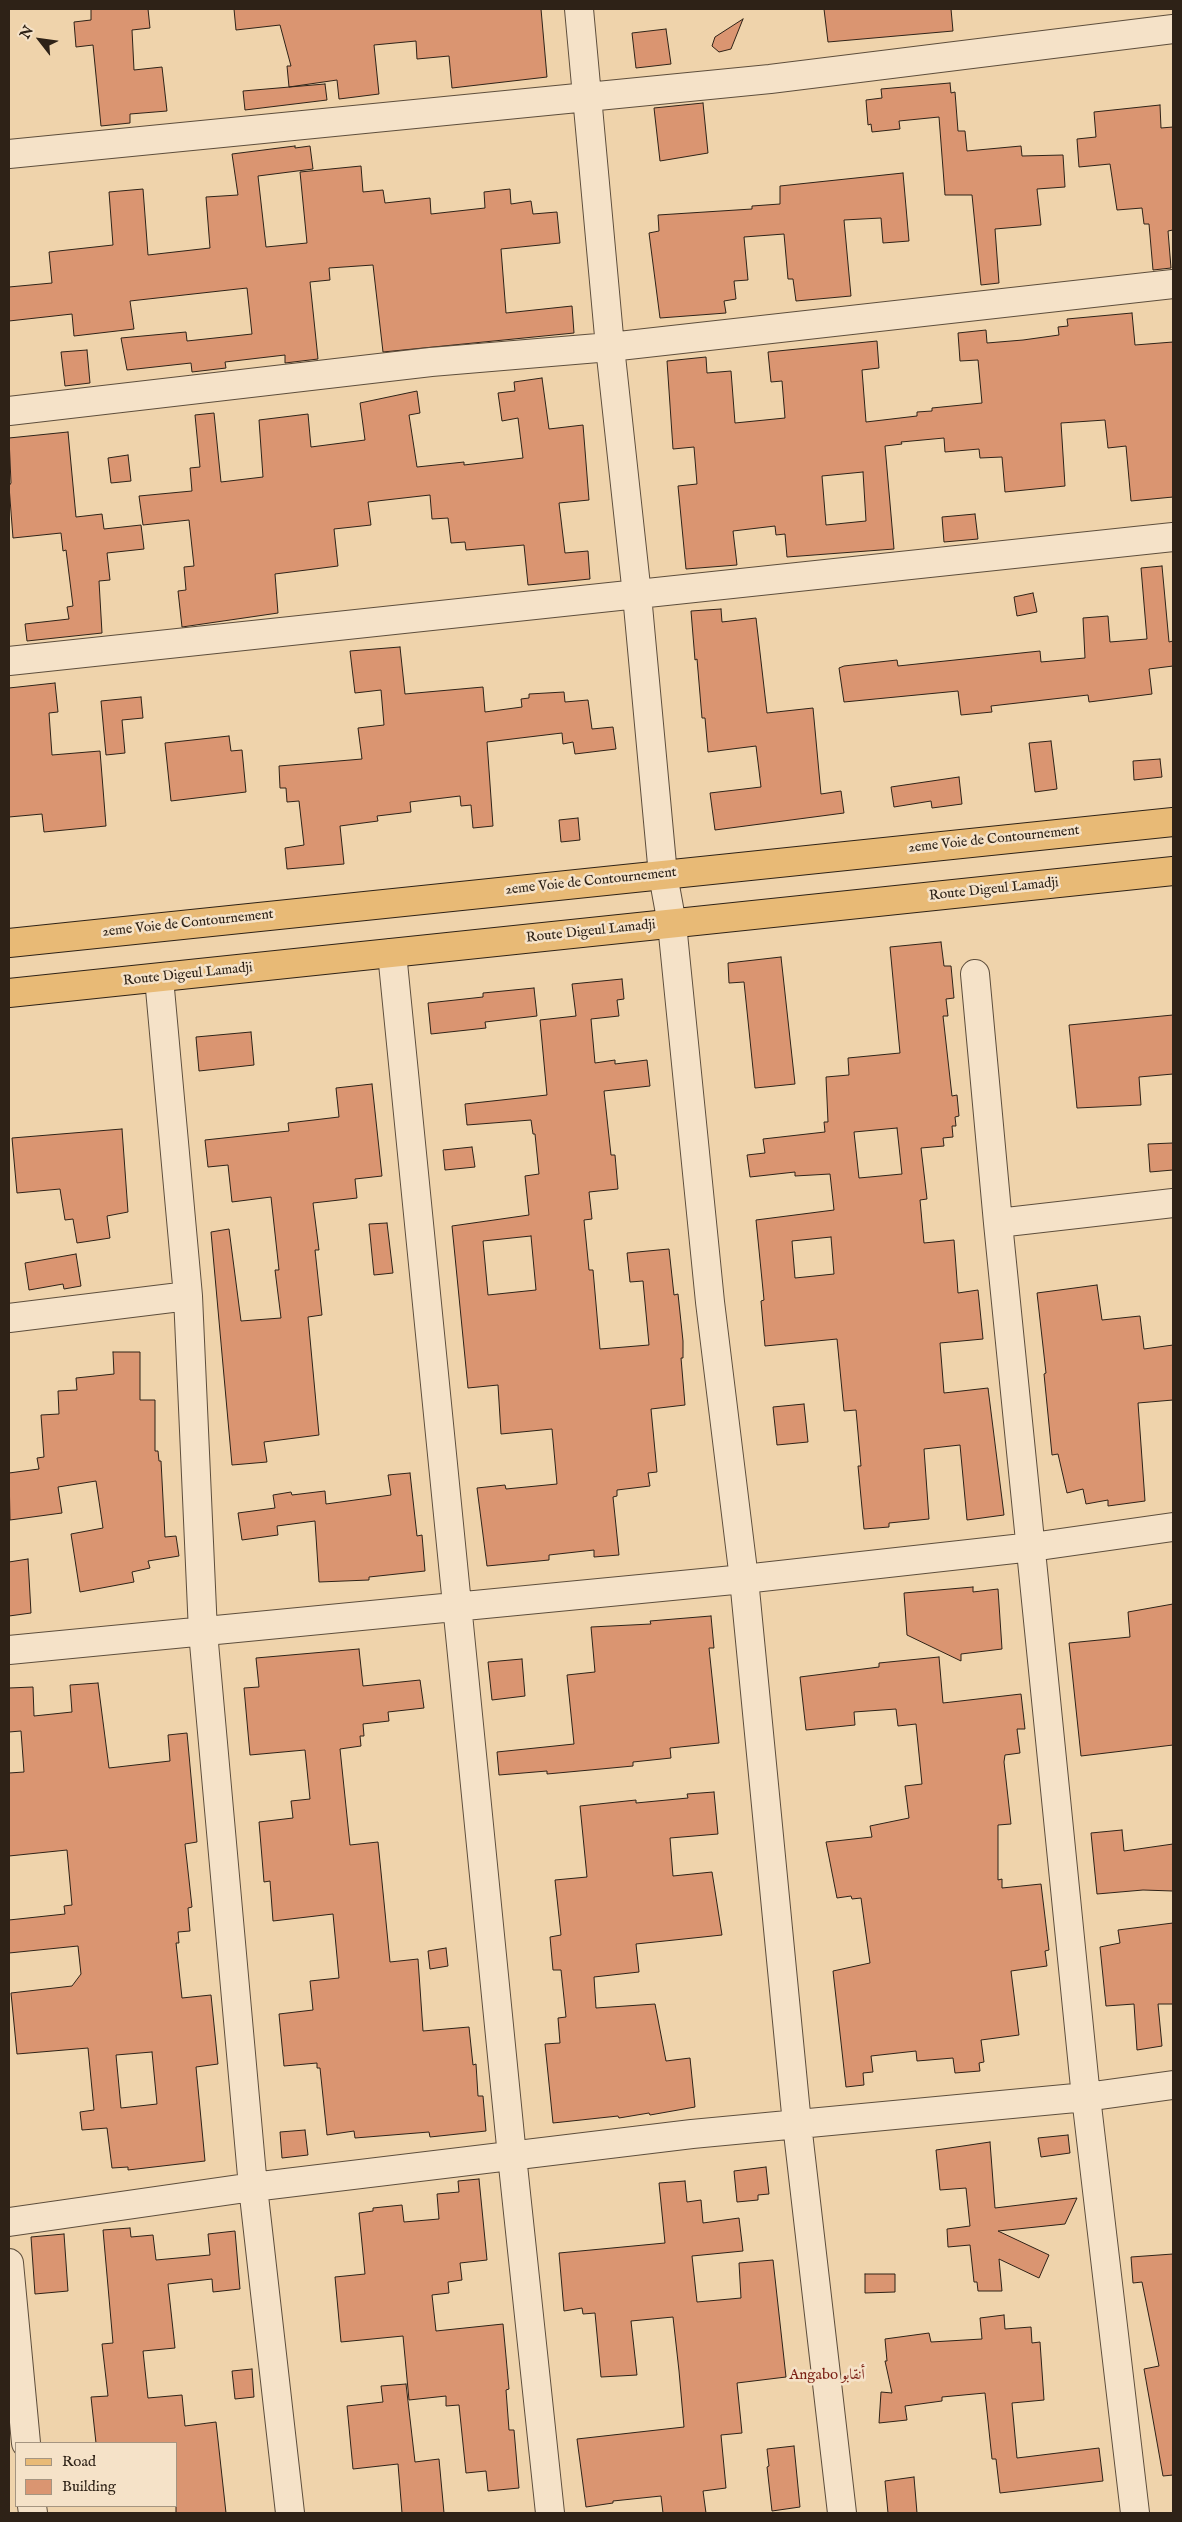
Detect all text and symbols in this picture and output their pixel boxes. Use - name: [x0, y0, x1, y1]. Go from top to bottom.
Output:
- north arrow: [15, 15, 65, 65]
- text: N: [16, 23, 38, 42]
- street label: 2eme Voie de Contournement: [908, 823, 1080, 857]
- street label: 2eme Voie de Contournement: [505, 865, 677, 899]
- street label: Route Digeul Lamadji: [928, 875, 1060, 905]
- street label: 2eme Voie de Contournement: [102, 907, 274, 941]
- street label: Route Digeul Lamadji: [525, 917, 657, 947]
- street label: Route Digeul Lamadji: [122, 960, 254, 990]
- district label: Angabo أنقابو: [789, 2367, 865, 2385]
- legend: [15, 2442, 178, 2507]
- text: Road: [62, 2452, 96, 2471]
- text: Building: [62, 2477, 116, 2496]

